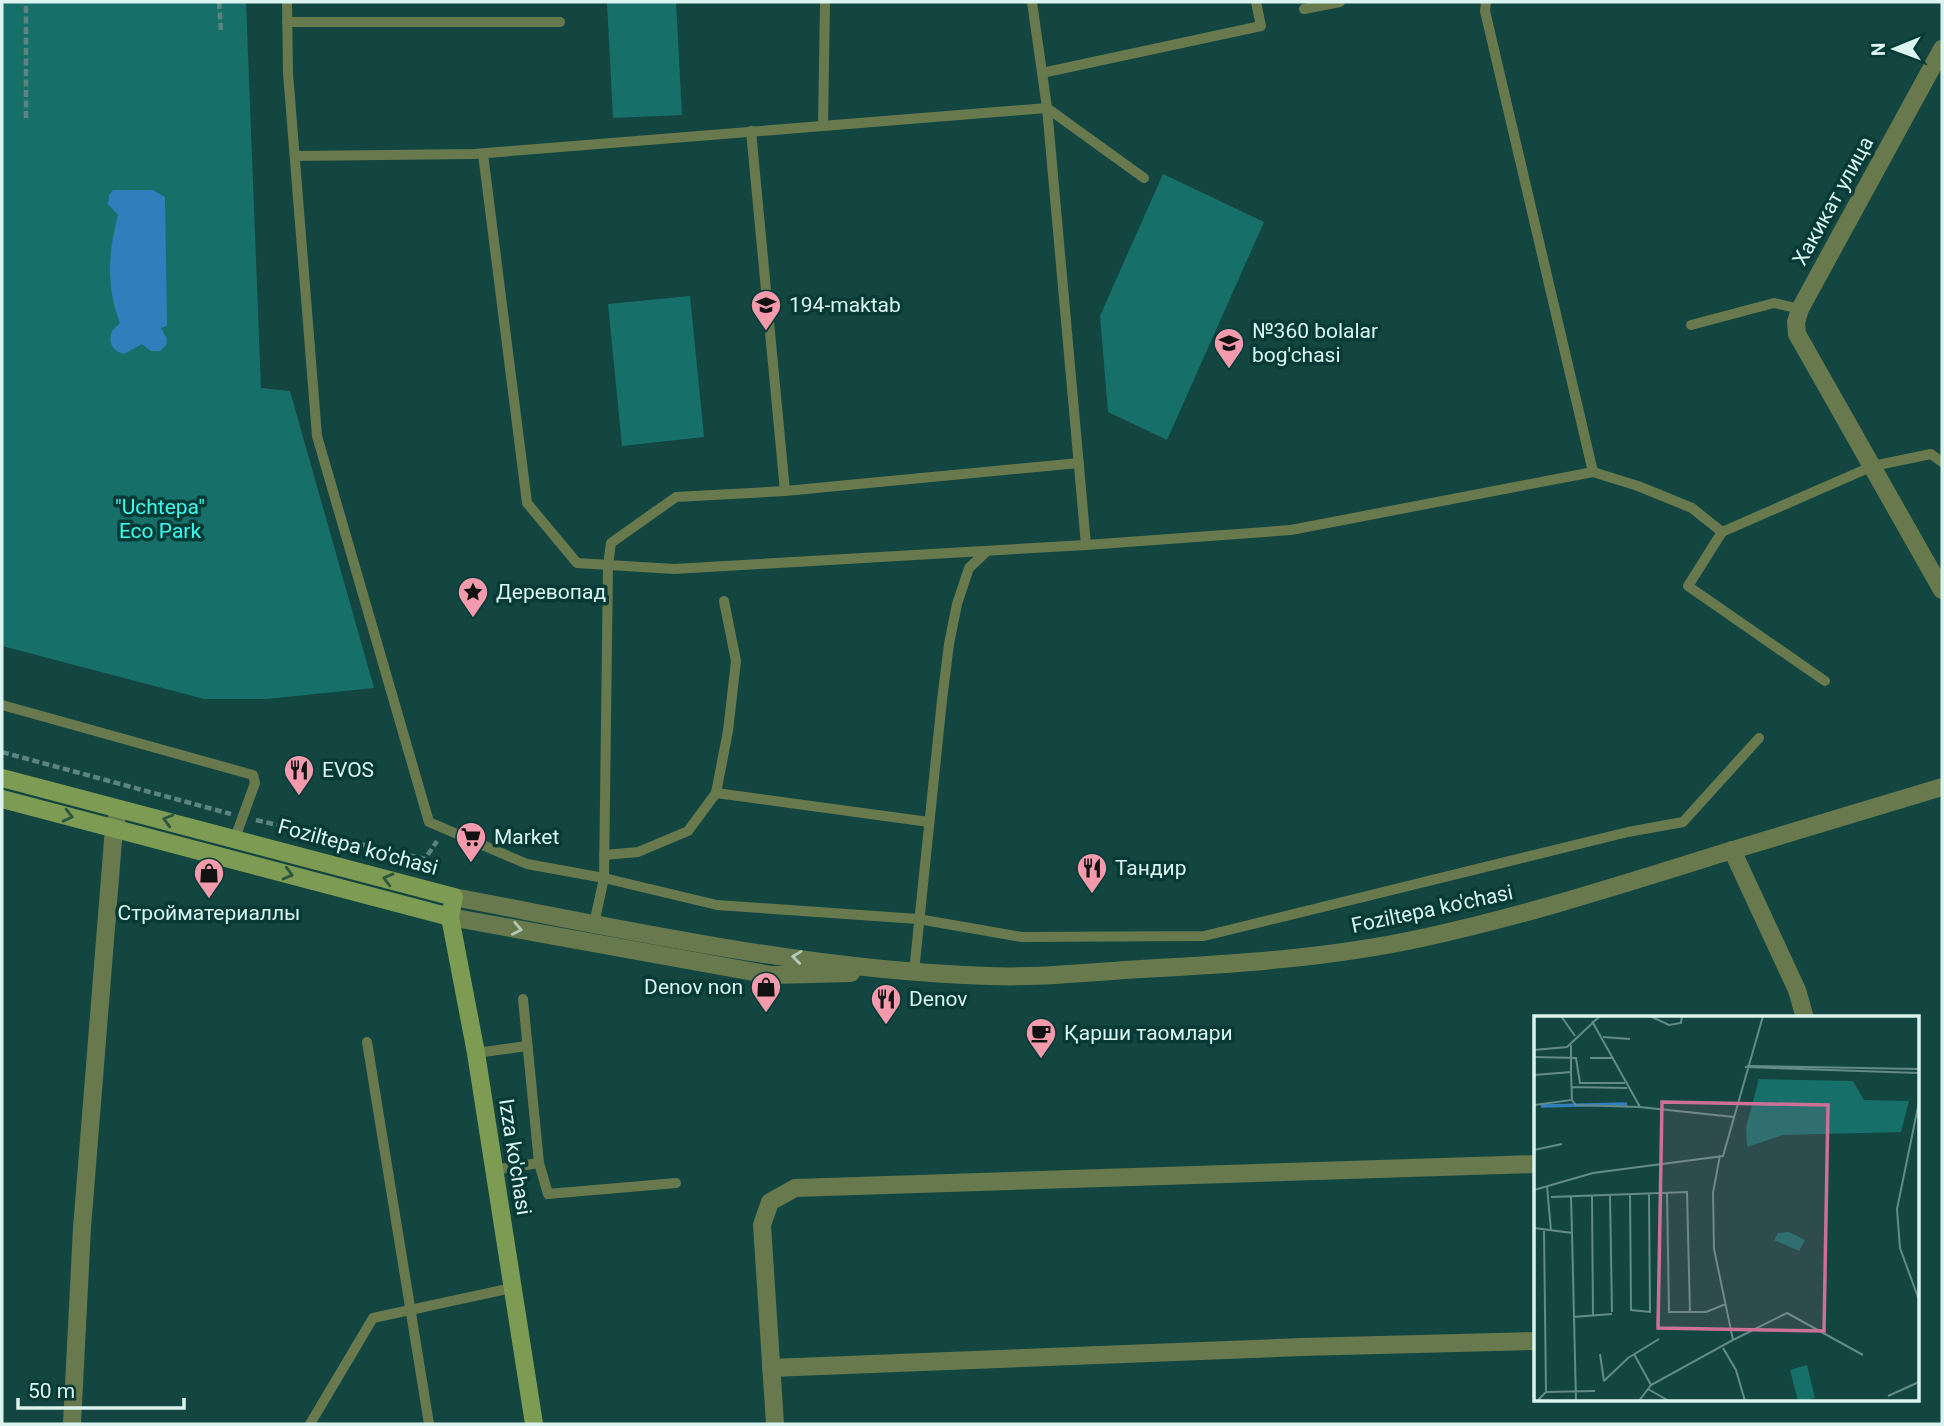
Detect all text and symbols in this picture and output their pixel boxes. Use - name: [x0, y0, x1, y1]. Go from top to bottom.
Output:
- north arrow: [1860, 14, 1930, 84]
- text: N: [1867, 42, 1890, 56]
- street label: Хакикат улица: [1788, 132, 1878, 270]
- school or university icon: 194-maktab: [749, 288, 783, 332]
- place label: 194-maktab: [789, 293, 901, 317]
- place label: №360 bolalar bog'chasi: [1252, 319, 1378, 367]
- school or university icon: №360 bolalar bog'chasi: [1212, 326, 1246, 370]
- park label: "Uchtepa" Eco Park: [115, 495, 205, 543]
- place icon: Деревопад: [456, 575, 490, 619]
- place label: Деревопад: [496, 580, 606, 604]
- restaurant icon: EVOS: [282, 753, 316, 797]
- place label: EVOS: [322, 758, 374, 782]
- one-way arrow: [62, 808, 74, 822]
- one-way arrow: [162, 814, 174, 828]
- street label: Foziltepa ko'chasi: [275, 814, 441, 880]
- supermarket icon: Market: [454, 820, 488, 864]
- place label: Market: [494, 825, 559, 849]
- restaurant icon: Тандир: [1075, 851, 1109, 895]
- shop icon: Стройматериаллы: [192, 856, 226, 900]
- place label: Тандир: [1115, 856, 1187, 880]
- one-way arrow: [282, 866, 294, 880]
- one-way arrow: [382, 873, 394, 887]
- street label: Foziltepa ko'chasi: [1349, 880, 1515, 938]
- place label: Стройматериаллы: [118, 901, 300, 925]
- one-way arrow: [511, 921, 523, 936]
- one-way arrow: [791, 950, 803, 965]
- shop icon: Denov non: [749, 970, 783, 1014]
- place label: Denov non: [644, 975, 743, 999]
- restaurant icon: Denov: [869, 982, 903, 1026]
- place label: Denov: [909, 987, 968, 1011]
- cafe icon: Қарши таомлари: [1024, 1016, 1058, 1060]
- inset map: [1534, 1016, 1920, 1402]
- place label: Қарши таомлари: [1064, 1021, 1233, 1045]
- street label: Izza ko'chasi: [494, 1097, 536, 1217]
- scale bar: [18, 1366, 184, 1410]
- text: 50 m: [28, 1379, 75, 1403]

